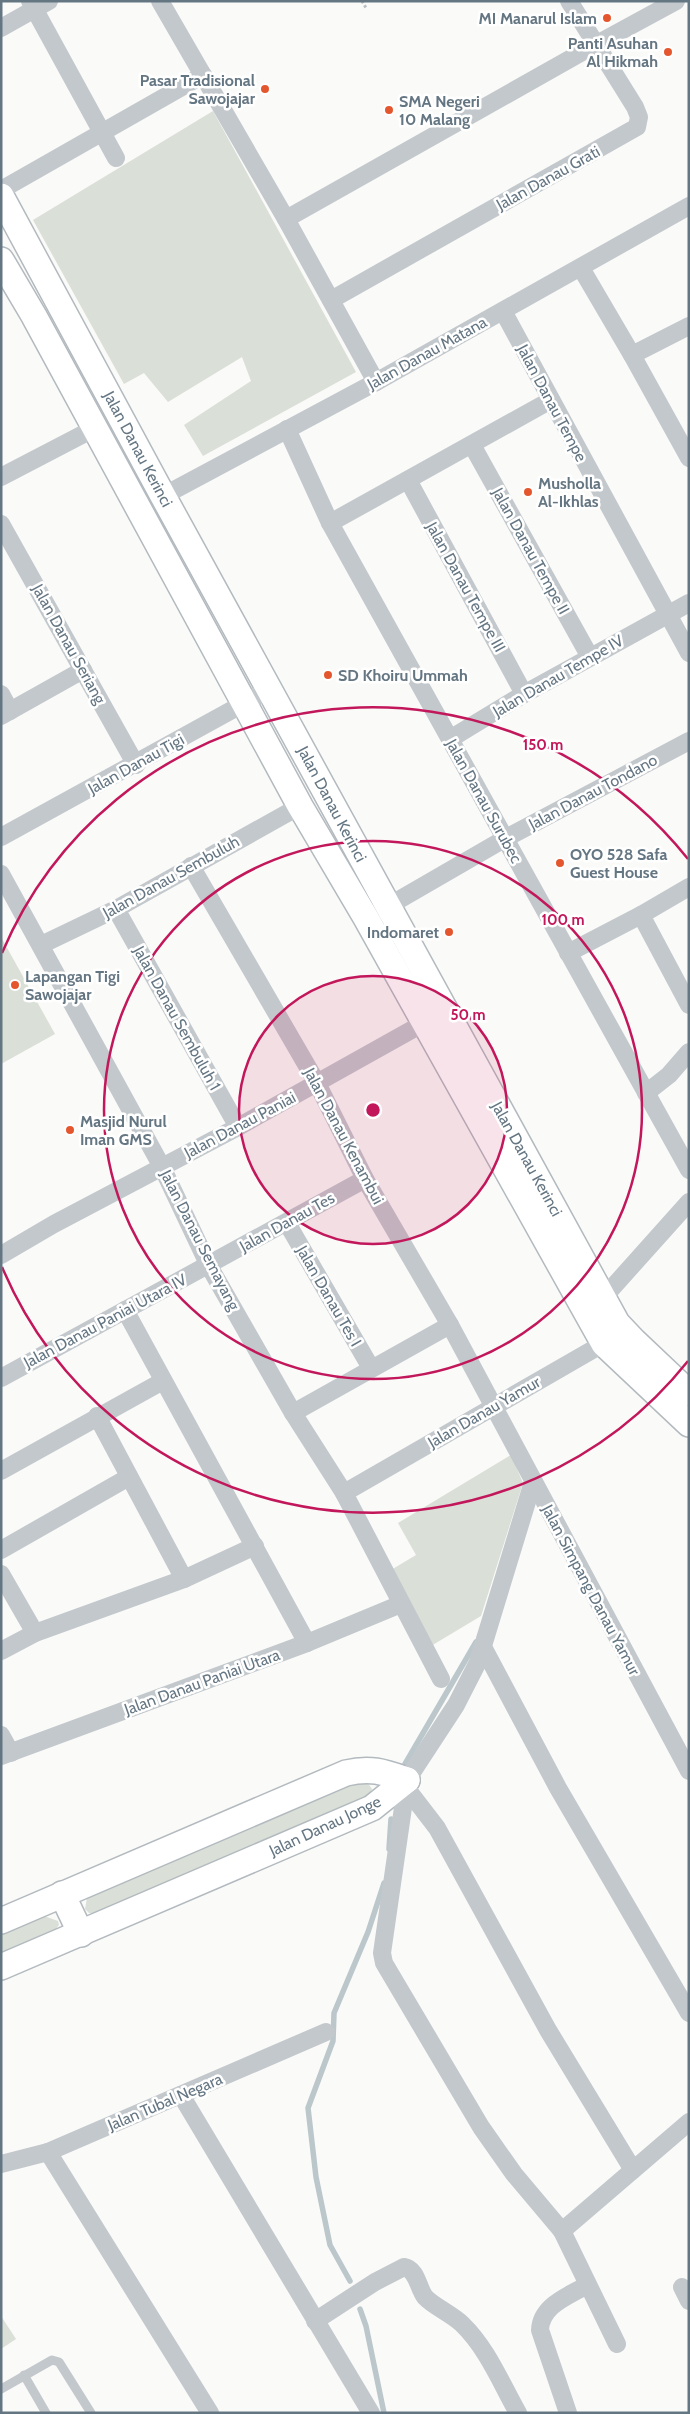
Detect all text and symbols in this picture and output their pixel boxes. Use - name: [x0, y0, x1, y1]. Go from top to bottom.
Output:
- place label: MI Manarul Islam: [479, 9, 597, 28]
- marker: MI Manarul Islam: [601, 12, 613, 24]
- place label: Panti Asuhan Al Hikmah: [568, 34, 658, 71]
- marker: Panti Asuhan Al Hikmah: [662, 46, 674, 58]
- place label: Pasar Tradisional Sawojajar: [140, 71, 256, 108]
- marker: Pasar Tradisional Sawojajar: [259, 83, 271, 95]
- place label: SMA Negeri 10 Malang: [399, 92, 480, 129]
- marker: SMA Negeri 10 Malang: [383, 104, 395, 116]
- street label: Jalan Danau Grati: [492, 142, 603, 215]
- street label: Jalan Danau Matana: [363, 312, 490, 394]
- street label: Jalan Danau Tempe: [513, 340, 591, 465]
- street label: Jalan Danau Kerinci: [99, 387, 176, 510]
- place label: Musholla Al-Ikhlas: [538, 474, 601, 511]
- street label: Jalan Danau Tempe II: [488, 484, 574, 618]
- marker: Musholla Al-Ikhlas: [522, 486, 534, 498]
- street label: Jalan Danau Tempe III: [422, 518, 510, 655]
- street label: Jalan Danau Seriang: [28, 580, 110, 708]
- street label: Jalan Danau Tempe IV: [489, 631, 627, 722]
- place label: SD Khoiru Ummah: [338, 666, 468, 685]
- marker: SD Khoiru Ummah: [322, 669, 334, 681]
- street label: Jalan Danau Tigi: [84, 730, 187, 799]
- street label: Jalan Danau Surubec: [442, 735, 526, 866]
- text: 150 m: [523, 736, 563, 754]
- street label: Jalan Danau Kerinci: [293, 742, 370, 865]
- street label: Jalan Danau Tondano: [525, 750, 661, 834]
- street label: Jalan Danau Sembuluh: [99, 832, 243, 923]
- place label: OYO 528 Safa Guest House: [570, 845, 668, 882]
- marker: OYO 528 Safa Guest House: [554, 857, 566, 869]
- text: 100 m: [541, 911, 585, 929]
- place label: Indomaret: [367, 923, 439, 942]
- marker: Indomaret: [443, 926, 455, 938]
- street label: Jalan Danau Sembuluh 1: [129, 942, 225, 1093]
- place label: Lapangan Tigi Sawojajar: [25, 967, 120, 1004]
- marker: Lapangan Tigi Sawojajar: [9, 979, 21, 991]
- text: 50 m: [450, 1006, 486, 1024]
- street label: Jalan Danau Kenambui: [300, 1064, 388, 1207]
- street label: Jalan Danau Paniai: [180, 1088, 299, 1163]
- street label: Jalan Danau Kerinci: [487, 1097, 566, 1220]
- centre of rings: [364, 1101, 382, 1119]
- place label: Masjid Nurul Iman GMS: [80, 1112, 167, 1149]
- marker: Masjid Nurul Iman GMS: [64, 1124, 76, 1136]
- street label: Jalan Danau Semayang: [156, 1166, 244, 1314]
- street label: Jalan Danau Tes: [235, 1188, 338, 1256]
- street label: Jalan Danau Tes I: [292, 1241, 366, 1350]
- street label: Jalan Danau Paniai Utara IV: [19, 1270, 190, 1372]
- street label: Jalan Danau Yamur: [424, 1372, 544, 1452]
- street label: Jalan Simpang Danau Yamur: [537, 1501, 645, 1679]
- street label: Jalan Danau Paniai Utara: [121, 1645, 283, 1719]
- street label: Jalan Danau Jonge: [265, 1792, 384, 1861]
- street label: Jalan Tubal Negara: [104, 2069, 225, 2135]

